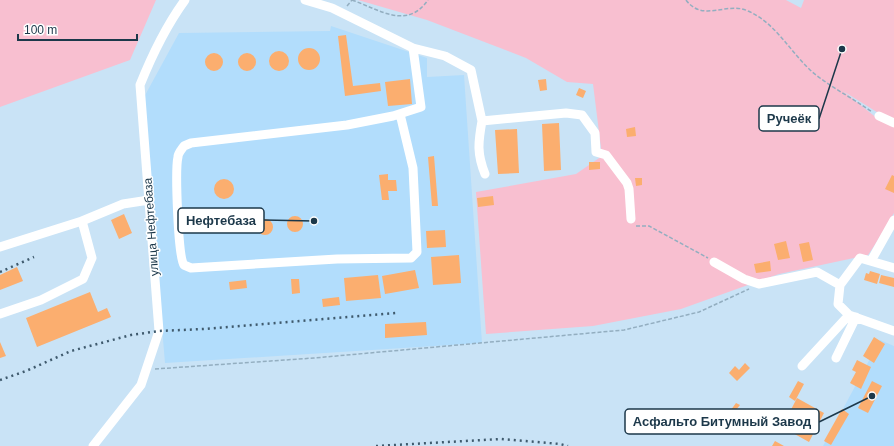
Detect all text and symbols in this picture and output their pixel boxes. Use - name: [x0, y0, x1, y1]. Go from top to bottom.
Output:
- scale bar: [18, 16, 137, 42]
- text: 100 m: [24, 23, 57, 37]
- callout: Ручеёк: [759, 106, 819, 131]
- text: Ручеёк: [767, 111, 812, 126]
- street label: улица Нефтебаза: [141, 177, 161, 277]
- callout: Нефтебаза: [178, 208, 264, 233]
- text: Нефтебаза: [186, 213, 257, 228]
- callout: Асфальто Битумный Завод: [625, 409, 819, 434]
- text: Асфальто Битумный Завод: [633, 414, 812, 429]

